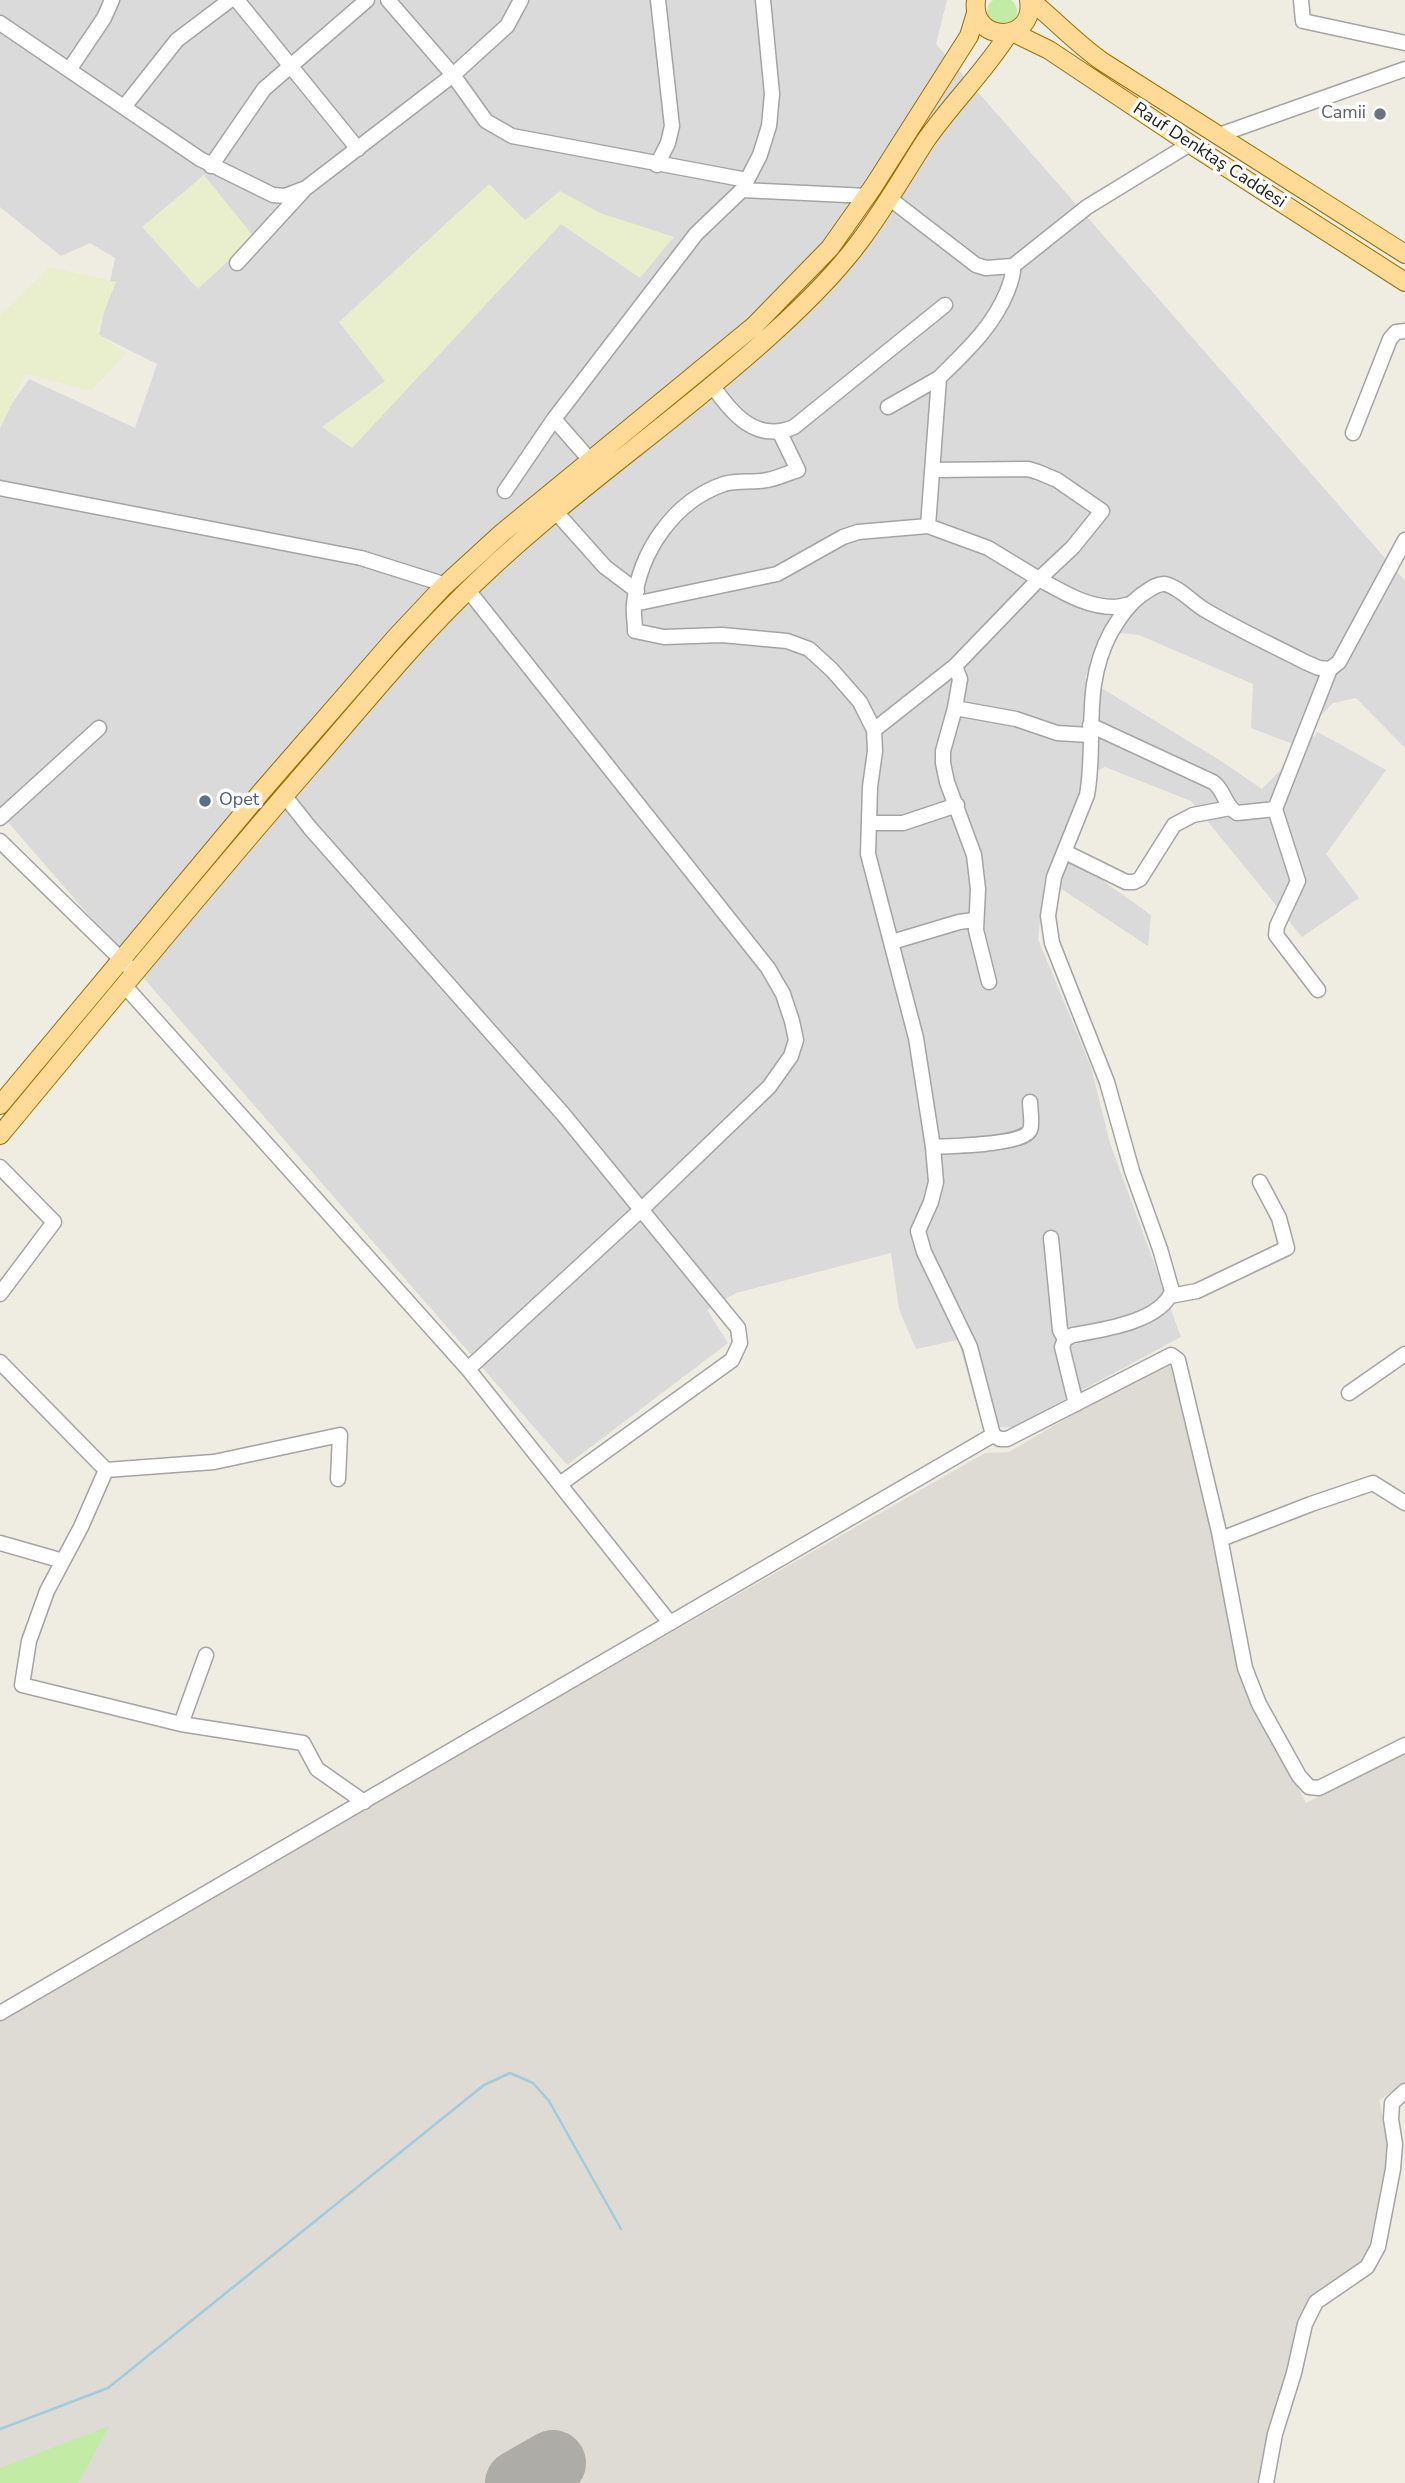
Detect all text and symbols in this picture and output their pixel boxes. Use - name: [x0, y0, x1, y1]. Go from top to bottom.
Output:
- street label: Rauf Denktaş Caddesi: [1128, 98, 1290, 214]
- place label: Camii: [1321, 103, 1366, 125]
- marker: Camii: [1372, 106, 1388, 122]
- place label: Opet: [219, 790, 259, 812]
- marker: Opet: [197, 793, 213, 809]

